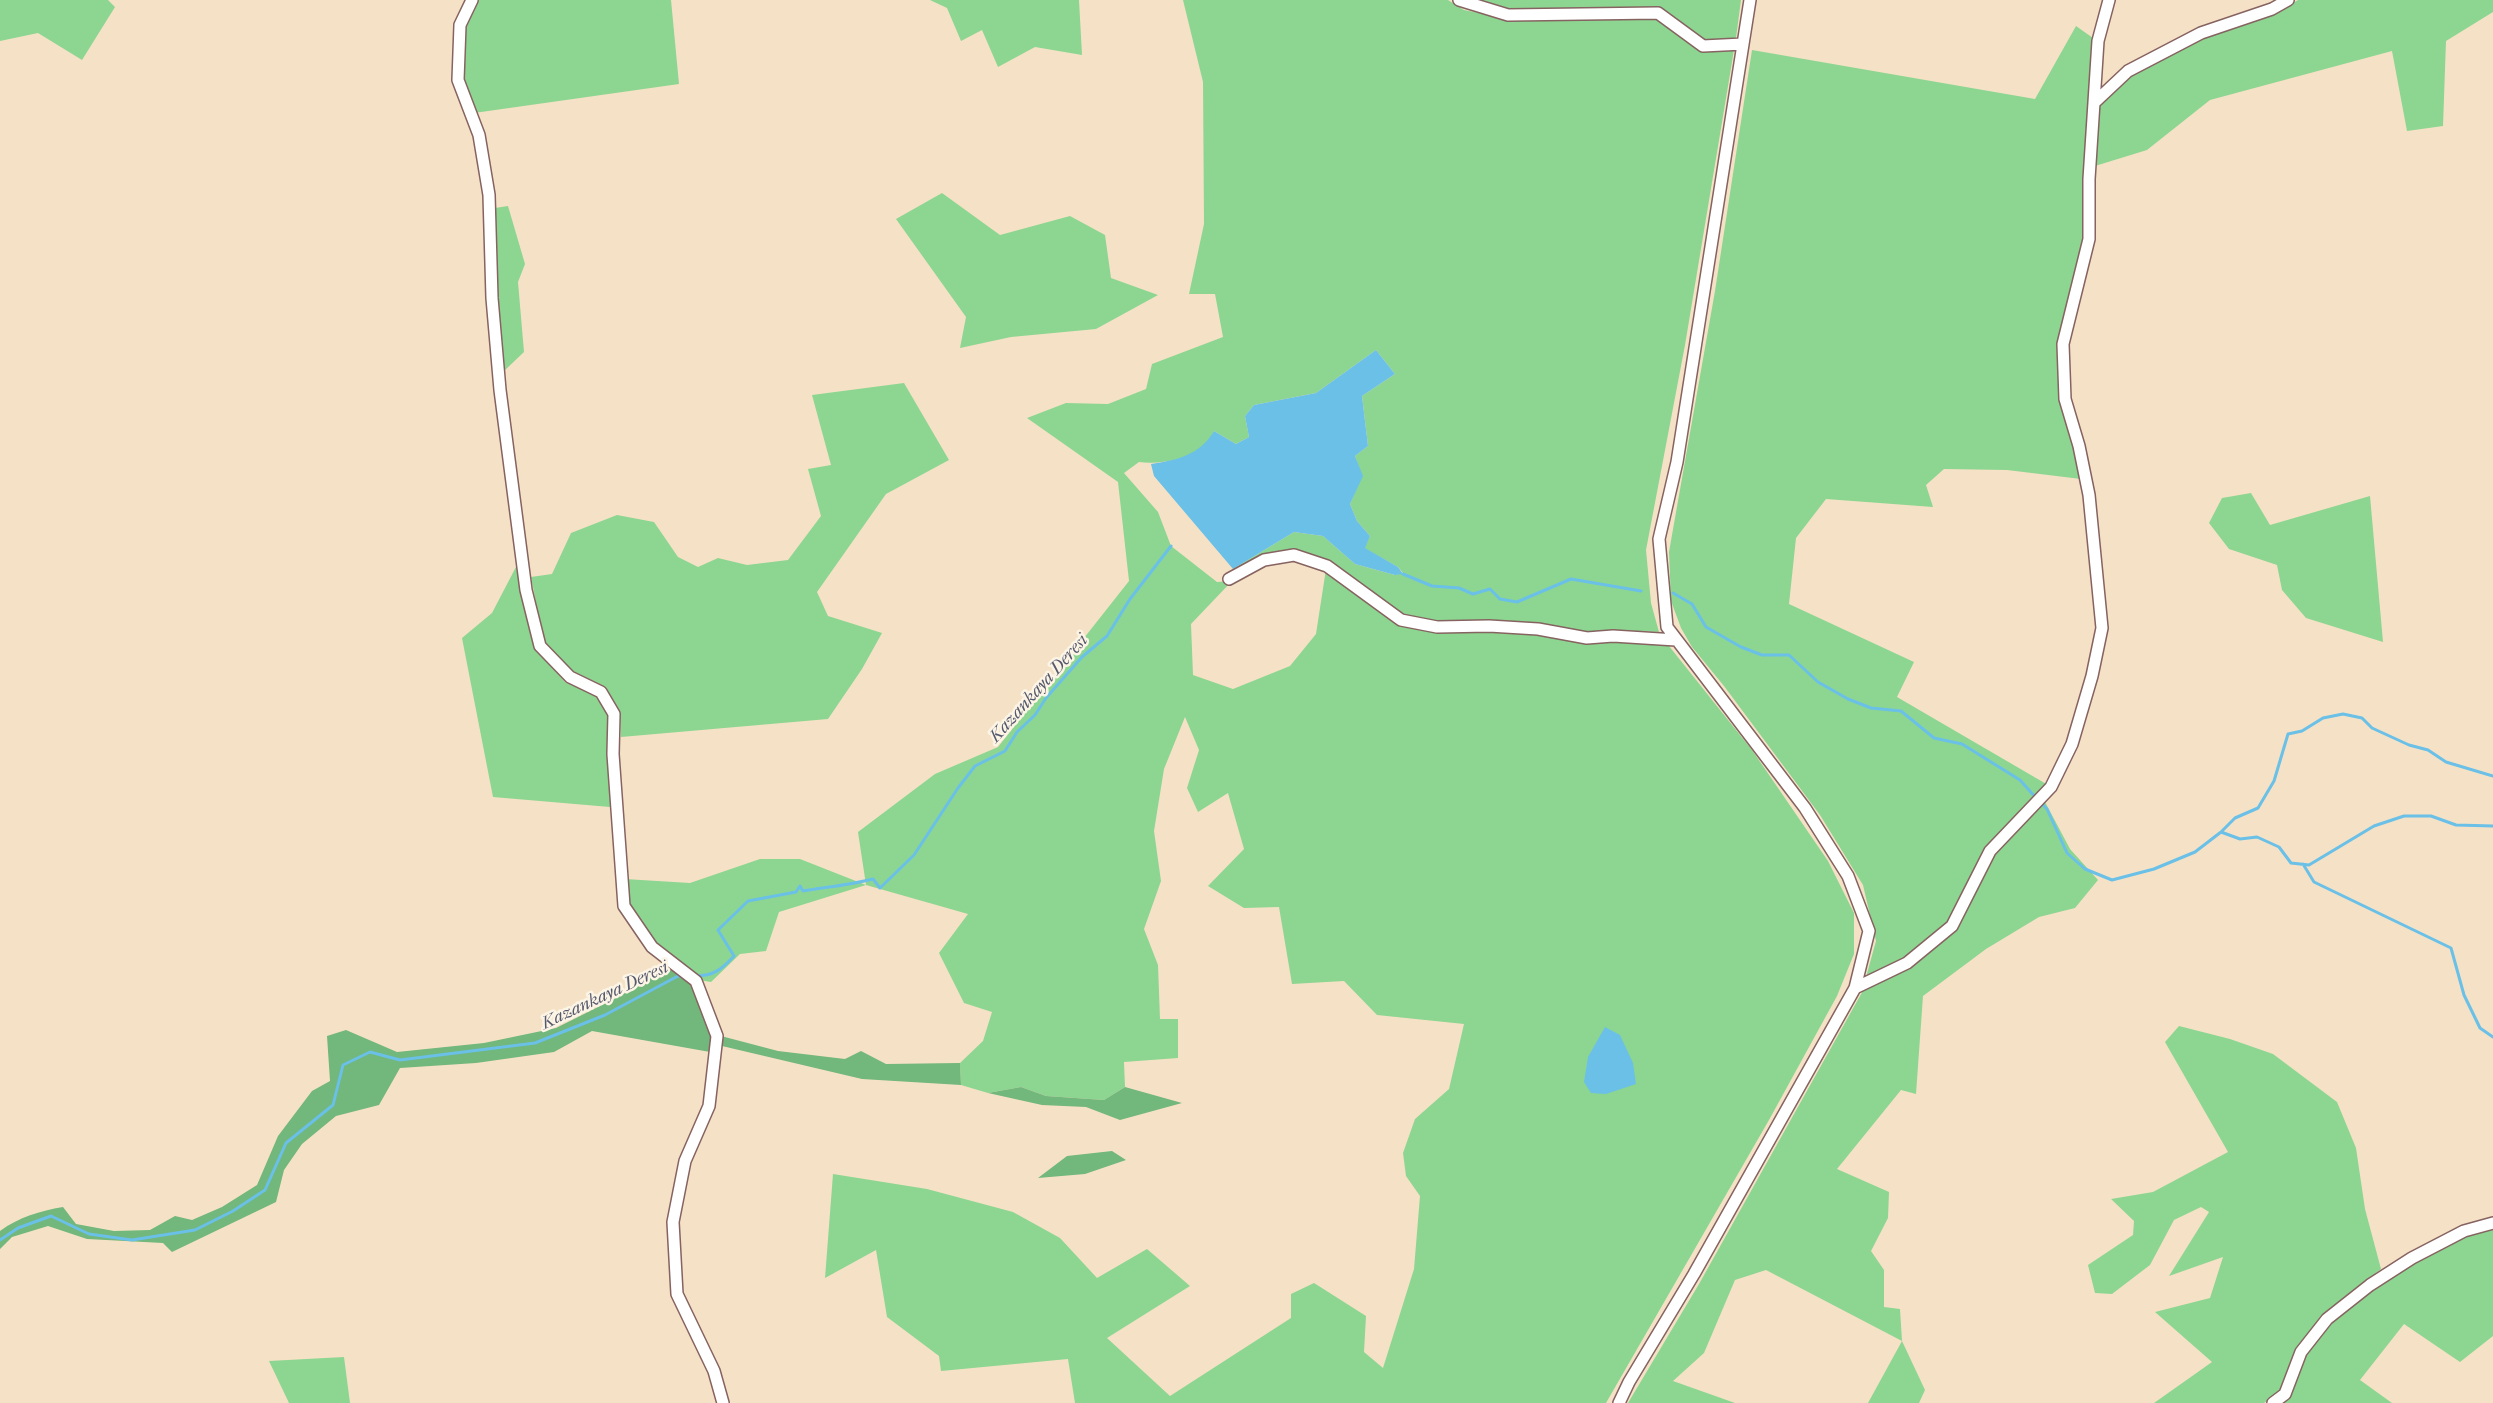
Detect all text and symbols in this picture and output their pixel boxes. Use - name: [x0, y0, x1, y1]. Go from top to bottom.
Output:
- water label: Kazankaya Deresi: [985, 631, 1093, 747]
- water label: Kazankaya Deresi: [538, 957, 672, 1035]

